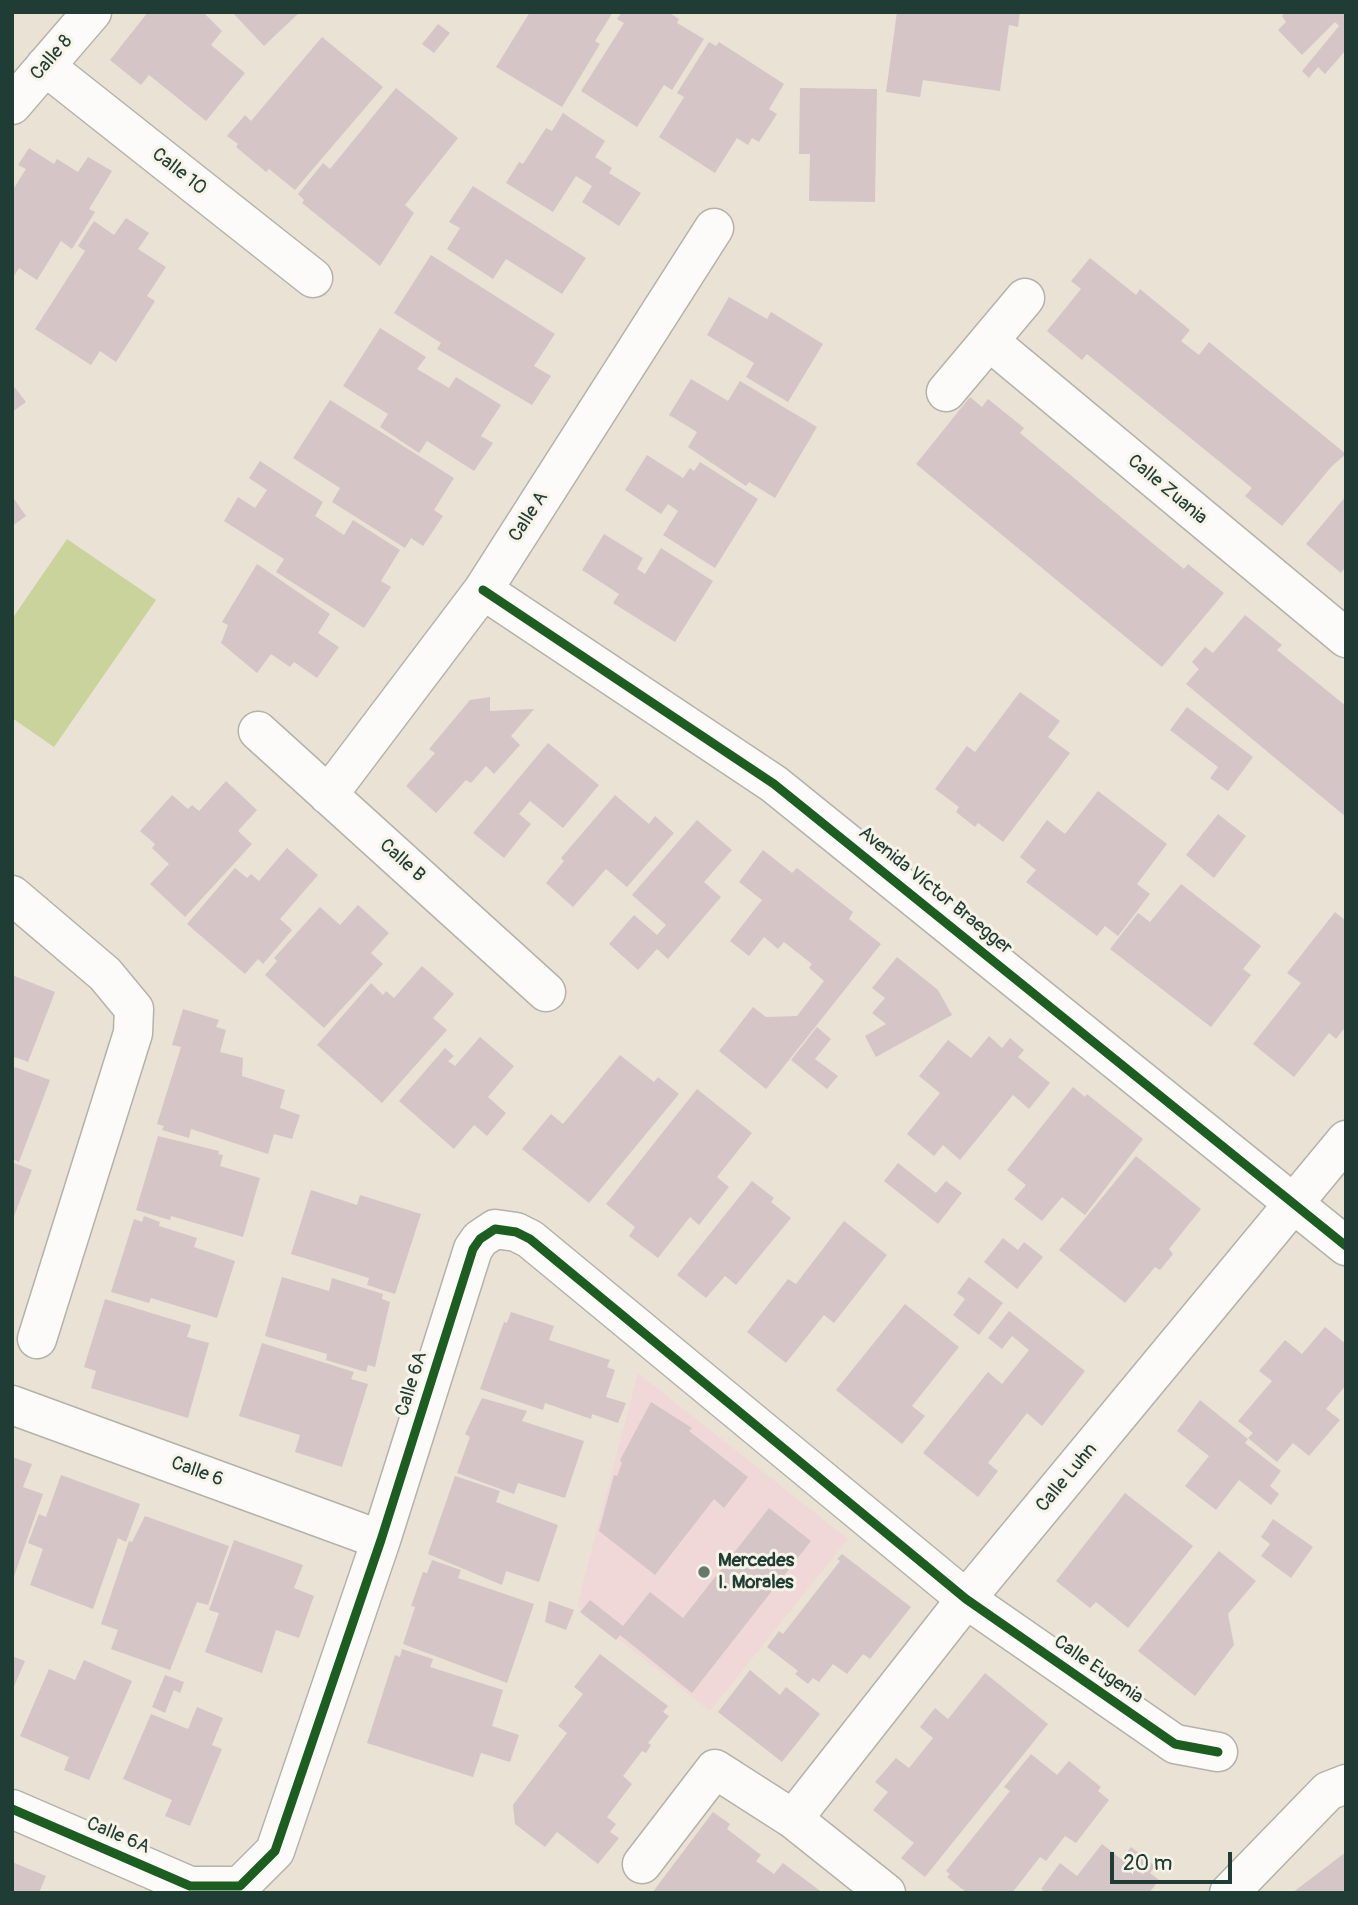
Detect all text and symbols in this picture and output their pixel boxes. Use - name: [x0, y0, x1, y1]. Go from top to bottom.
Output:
- street label: Calle 8: [26, 31, 78, 85]
- street label: Calle 10: [147, 143, 211, 201]
- street label: Calle Zuania: [1123, 450, 1211, 530]
- street label: Calle A: [504, 488, 554, 546]
- street label: Avenida Víctor Braegger: [854, 822, 1016, 960]
- street label: Calle B: [374, 835, 430, 887]
- street label: Calle 6A: [391, 1349, 433, 1419]
- street label: Calle Luhn: [1032, 1439, 1102, 1517]
- street label: Calle 6: [168, 1452, 226, 1492]
- place label: Mercedes I. Morales: [718, 1550, 794, 1594]
- marker: Mercedes I. Morales: [696, 1564, 712, 1580]
- street label: Calle Eugenia: [1049, 1631, 1147, 1709]
- street label: Calle 6A: [83, 1813, 153, 1859]
- scale bar: [1113, 1839, 1236, 1883]
- text: 20 m: [1123, 1850, 1172, 1877]

